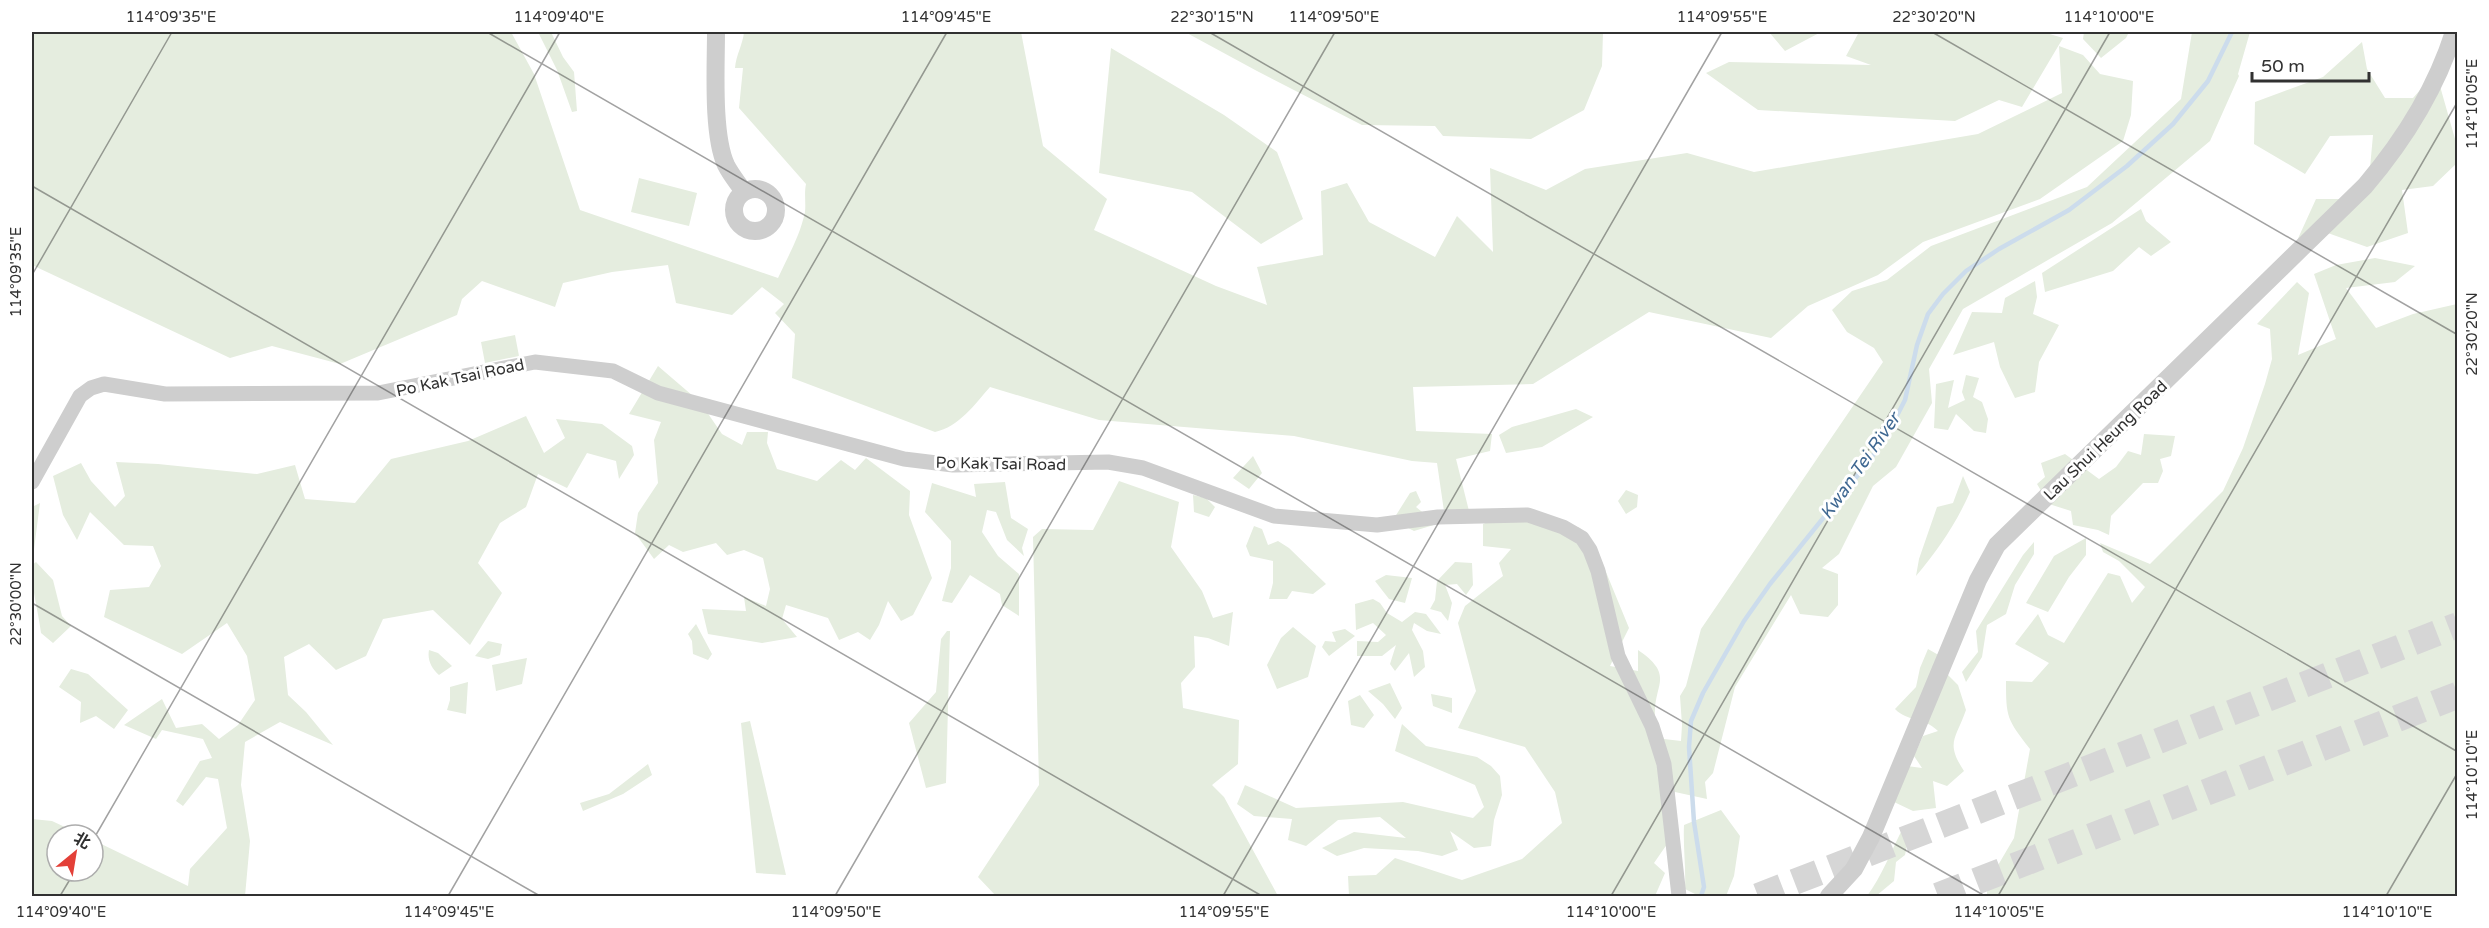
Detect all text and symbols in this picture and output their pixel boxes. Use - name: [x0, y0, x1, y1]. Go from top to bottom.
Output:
- text: 114°09'35"E: [126, 8, 216, 26]
- text: 114°09'40"E: [514, 8, 604, 26]
- text: 114°09'45"E: [901, 8, 991, 26]
- text: 22°30'15"N: [1170, 8, 1254, 26]
- text: 114°09'50"E: [1289, 8, 1379, 26]
- text: 114°09'55"E: [1677, 8, 1767, 26]
- text: 22°30'20"N: [1892, 8, 1976, 26]
- text: 114°10'00"E: [2064, 8, 2154, 26]
- scale bar: [2252, 45, 2369, 83]
- text: 50 m: [2261, 55, 2305, 77]
- text: 114°10'05"E: [2463, 59, 2481, 149]
- text: 114°09'35"E: [7, 227, 25, 317]
- text: 22°30'20"N: [2463, 292, 2481, 376]
- street label: Po Kak Tsai Road: [394, 355, 526, 401]
- street label: Lau Shui Heung Road: [2040, 376, 2172, 505]
- water label: Kwan Tei River: [1815, 407, 1906, 523]
- street label: Po Kak Tsai Road: [936, 453, 1066, 475]
- text: 22°30'00"N: [7, 562, 25, 646]
- text: 114°10'10"E: [2463, 730, 2481, 820]
- north arrow: [45, 823, 105, 883]
- text: 北: [70, 828, 94, 854]
- text: 114°09'40"E: [16, 903, 106, 921]
- text: 114°09'45"E: [404, 903, 494, 921]
- text: 114°09'50"E: [791, 903, 881, 921]
- text: 114°09'55"E: [1179, 903, 1269, 921]
- text: 114°10'00"E: [1566, 903, 1656, 921]
- text: 114°10'05"E: [1954, 903, 2044, 921]
- text: 114°10'10"E: [2342, 903, 2432, 921]

